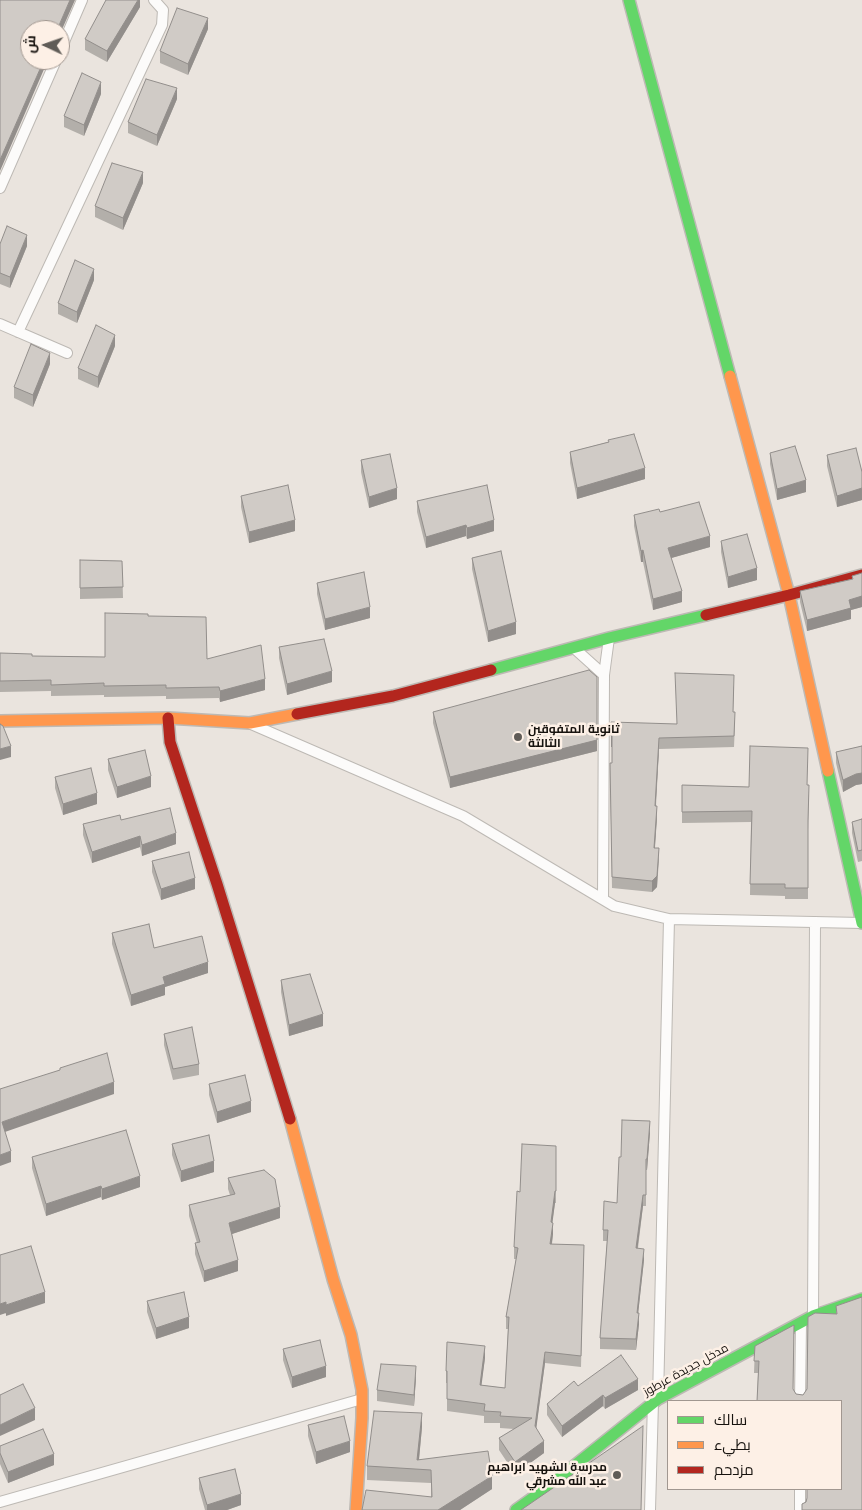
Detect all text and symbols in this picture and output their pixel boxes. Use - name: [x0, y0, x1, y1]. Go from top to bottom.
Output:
- north arrow: [20, 20, 70, 70]
- text: ش: [22, 35, 39, 54]
- place label: ثانوية المتفوقين الثالثة: [528, 723, 619, 751]
- marker: ثانوية المتفوقين الثالثة: [512, 731, 524, 743]
- street label: مدخل جديدة عرطوز: [641, 1341, 731, 1399]
- legend: [667, 1400, 842, 1490]
- text: سالك: [714, 1411, 747, 1429]
- text: بطيء: [714, 1436, 751, 1454]
- place label: مدرسة الشهيد ابراهيم عبد الله مشرقي: [487, 1461, 607, 1489]
- text: مزدحم: [714, 1461, 754, 1479]
- marker: مدرسة الشهيد ابراهيم عبد الله مشرقي: [611, 1469, 623, 1481]

